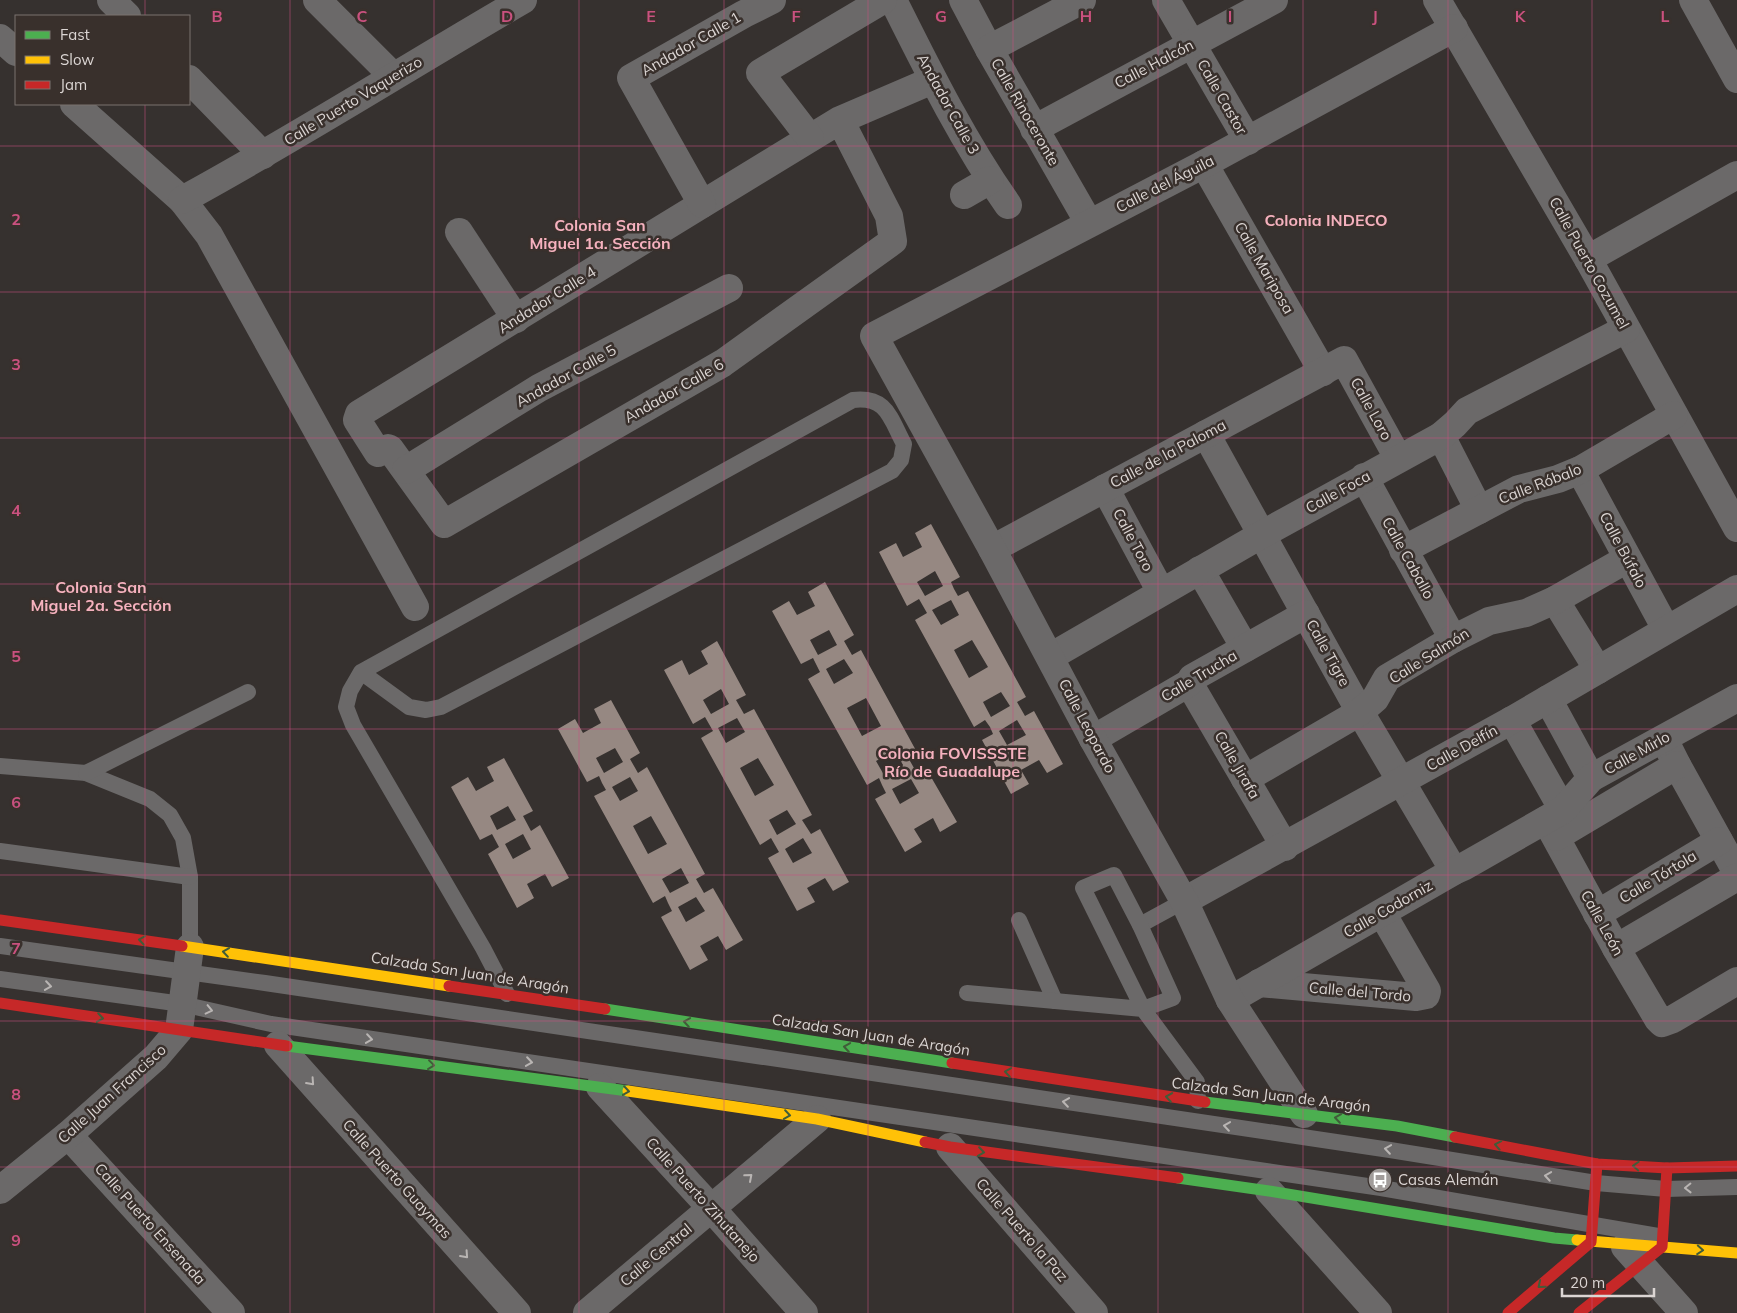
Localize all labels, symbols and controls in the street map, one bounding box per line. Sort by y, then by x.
text: B [211,6,223,26]
text: C [357,6,368,26]
text: D [501,6,513,26]
text: E [646,6,656,26]
text: F [791,6,801,26]
text: G [935,6,947,26]
text: H [1080,6,1092,26]
text: I [1228,6,1232,26]
text: J [1372,6,1378,26]
text: K [1515,6,1527,26]
text: L [1661,6,1670,26]
street label: Andador Calle 1 [638,7,744,80]
legend [15,15,190,105]
text: Fast [60,25,90,44]
street label: Calle Halcón [1111,35,1197,92]
text: Slow [60,50,94,69]
street label: Andador Calle 3 [913,50,984,157]
street label: Calle Puerto Vaquerizo [280,52,425,149]
street label: Calle Rinoceronte [987,55,1064,169]
street label: Calle Castor [1193,56,1252,138]
text: Jam [60,75,87,94]
street label: Calle del Águila [1112,151,1217,216]
street label: Calle Puerto Cozumel [1545,194,1634,332]
text: 2 [11,209,21,229]
district label: Colonia INDECO [1264,210,1388,230]
district label: Colonia San Miguel 1a. Sección [529,215,671,253]
street label: Calle Mariposa [1230,218,1298,317]
street label: Andador Calle 4 [494,262,599,337]
street label: Andador Calle 5 [512,340,619,411]
text: 3 [11,354,21,374]
street label: Andador Calle 6 [621,354,727,427]
street label: Calle Loro [1346,374,1396,443]
street label: Calle de la Paloma [1107,415,1229,492]
street label: Calle Róbalo [1496,459,1584,508]
street label: Calle Foca [1302,466,1374,517]
text: 4 [11,500,21,520]
street label: Calle Toro [1109,505,1158,575]
street label: Calle Búfalo [1596,509,1651,591]
street label: Calle Caballo [1378,513,1439,602]
district label: Colonia San Miguel 2a. Sección [30,577,172,615]
street label: Calle Tigre [1302,616,1355,689]
street label: Calle Salmón [1385,623,1472,688]
street label: Calle Trucha [1157,645,1240,706]
text: 5 [11,646,21,666]
street label: Calle Leopardo [1055,675,1120,776]
street label: Calle Delfín [1423,720,1501,775]
street label: Calle Jirafa [1210,727,1264,802]
street label: Calle Mirlo [1601,727,1673,778]
district label: Colonia FOVISSSTE Río de Guadalupe [877,743,1027,781]
text: 6 [11,792,21,812]
street label: Calle Tórtola [1616,846,1700,907]
street label: Calle Codorniz [1340,875,1436,942]
street label: Calle León [1577,887,1628,959]
one-way arrow [138,935,146,946]
text: 7 [11,938,21,958]
one-way arrow [221,947,229,958]
street label: Calzada San Juan de Aragón [370,947,571,998]
street label: Calle del Tordo [1308,978,1412,1005]
one-way arrow [44,980,53,990]
one-way arrow [204,1004,213,1015]
street label: Calzada San Juan de Aragón [771,1009,972,1060]
one-way arrow [96,1013,104,1023]
one-way arrow [683,1017,691,1028]
one-way arrow [364,1033,373,1043]
street label: Calle Juan Francisco [54,1040,170,1147]
one-way arrow [843,1042,852,1052]
one-way arrow [525,1057,534,1067]
one-way arrow [427,1059,435,1070]
one-way arrow [1004,1067,1012,1077]
street label: Calzada San Juan de Aragón [1170,1073,1372,1116]
one-way arrow [305,1076,314,1085]
text: 8 [11,1084,21,1104]
one-way arrow [623,1085,631,1096]
one-way arrow [1164,1092,1173,1102]
one-way arrow [1062,1098,1070,1108]
one-way arrow [783,1109,791,1120]
one-way arrow [1333,1113,1341,1124]
street label: Calle Puerto Guaymas [339,1115,456,1242]
one-way arrow [1222,1122,1231,1132]
street label: Calle Puerto Zihutanejo [642,1133,764,1266]
one-way arrow [1493,1140,1502,1151]
one-way arrow [1383,1145,1392,1155]
one-way arrow [977,1146,985,1156]
street label: Calle Puerto Ensenada [91,1159,210,1288]
one-way arrow [1632,1160,1640,1171]
bus stop icon: Casas Alemán [1367,1167,1393,1193]
place label: Casas Alemán [1398,1170,1499,1189]
one-way arrow [1544,1171,1552,1181]
one-way arrow [744,1174,753,1183]
street label: Calle Puerto la Paz [972,1174,1073,1285]
one-way arrow [1684,1183,1692,1194]
street label: Calle Central [616,1219,696,1290]
text: 9 [11,1230,21,1250]
one-way arrow [1696,1245,1704,1256]
one-way arrow [459,1250,468,1259]
scale bar [1562,1266,1654,1298]
text: 20 m [1570,1273,1605,1292]
one-way arrow [1538,1280,1547,1288]

